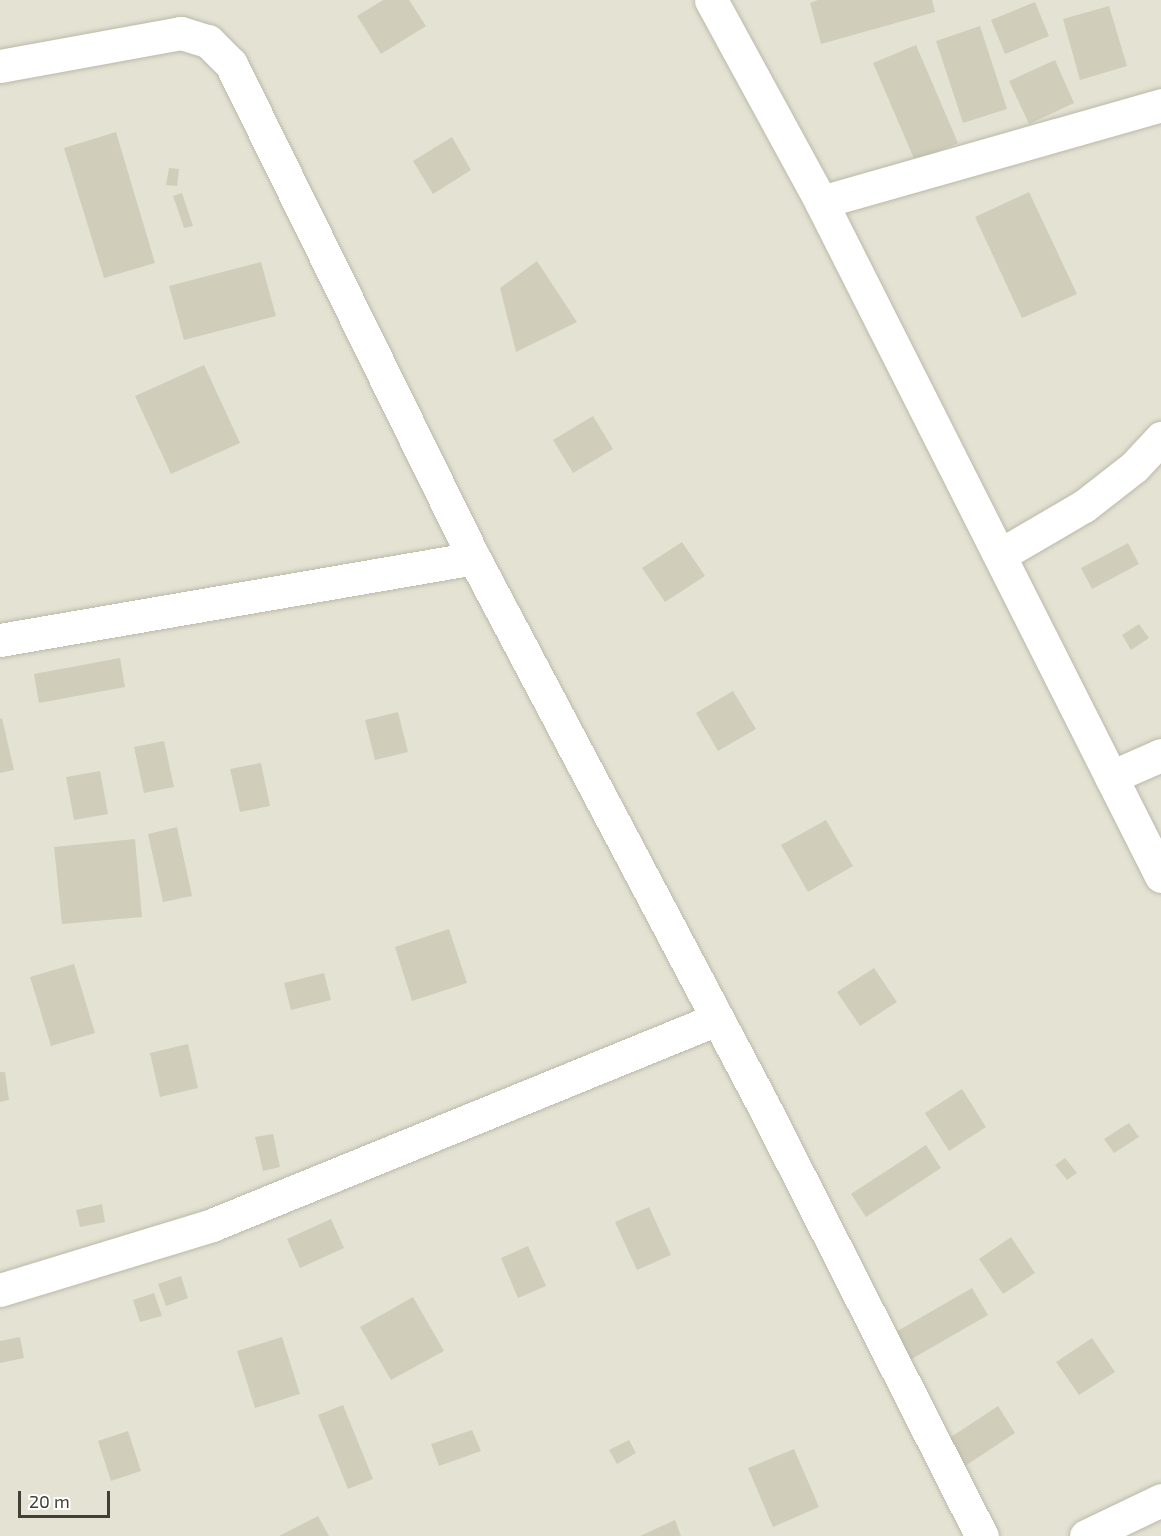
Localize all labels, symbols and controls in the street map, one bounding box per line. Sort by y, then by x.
scale bar [21,1479,112,1517]
text: 20 m [29,1490,70,1512]

